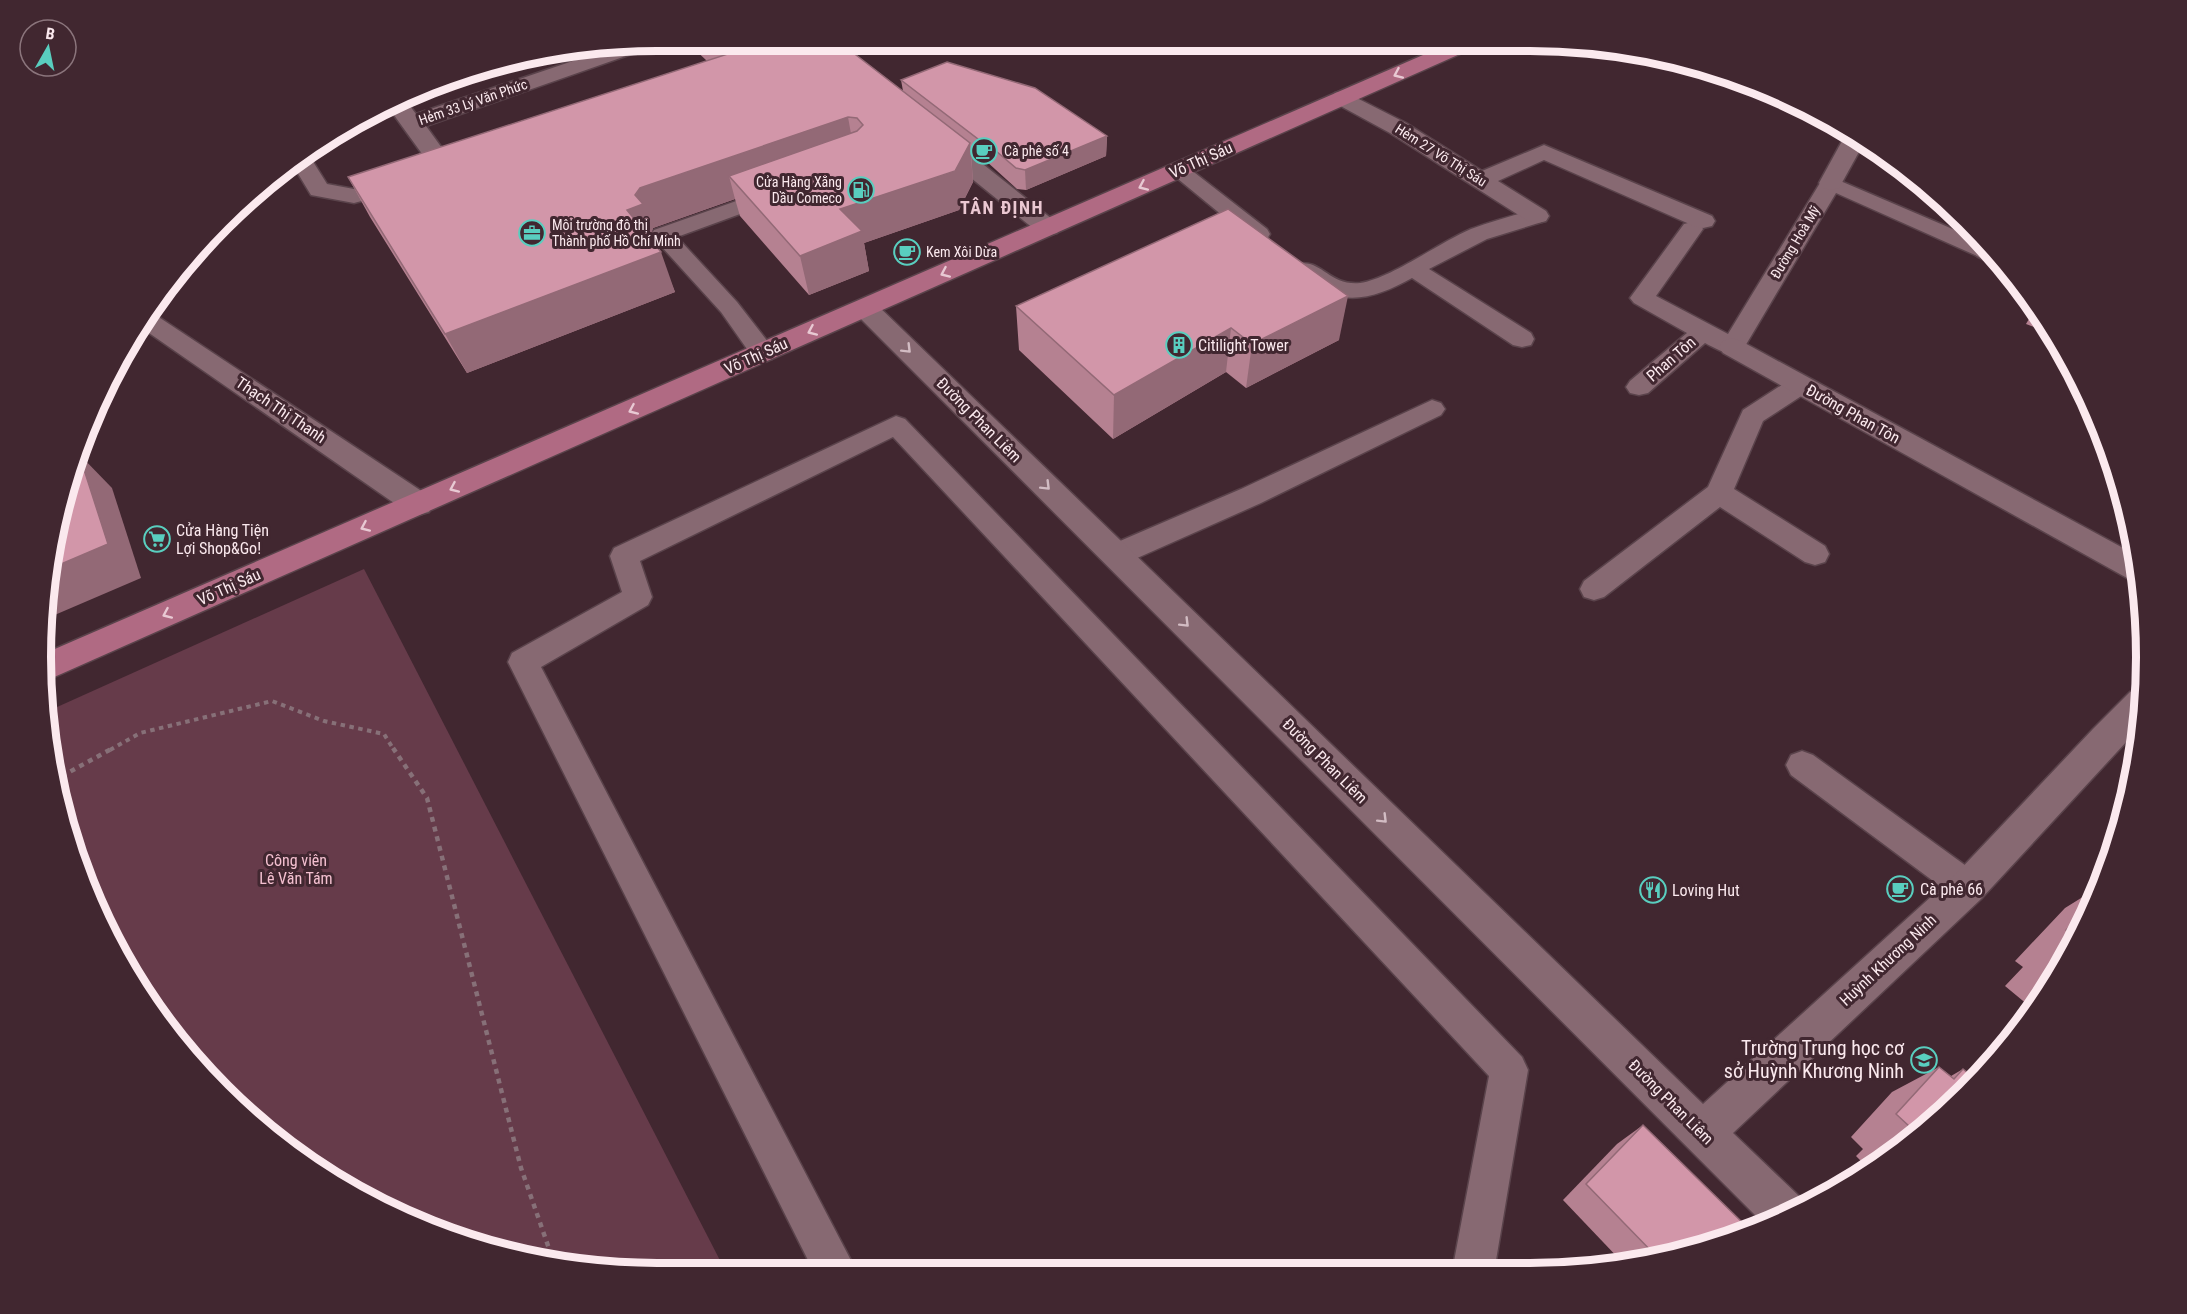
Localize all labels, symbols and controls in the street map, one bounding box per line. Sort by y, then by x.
north arrow [18,18,78,78]
text: B [44,24,56,44]
one-way arrow [1393,67,1404,79]
street label: Hẻm 33 Lý Văn Phức [417,76,529,128]
street label: Hẻm 27 Võ Thị Sáu [1392,120,1490,190]
cafe icon: Cà phê số 4 [969,136,999,166]
street label: Võ Thị Sáu [1166,138,1236,182]
place label: Cà phê số 4 [1004,143,1069,159]
place label: Cửa Hàng Xăng Dầu Comeco [756,174,842,206]
fuel station icon: Cửa Hàng Xăng Dầu Comeco [846,175,876,205]
one-way arrow [1138,179,1149,191]
district label: TÂN ĐỊNH [960,197,1044,218]
street label: Đường Hoà Mỹ [1767,203,1823,281]
place label: Môi trường đô thị Thành phố Hồ Chí Minh [552,217,681,249]
office icon: Môi trường đô thị Thành phố Hồ Chí Minh [517,218,547,248]
cafe icon: Kem Xôi Dừa [892,237,922,267]
place label: Kem Xôi Dừa [926,244,997,260]
one-way arrow [940,266,951,278]
one-way arrow [807,324,818,336]
building icon: Citilight Tower [1164,330,1194,360]
street label: Phan Tôn [1643,333,1699,385]
street label: Võ Thị Sáu [721,334,791,378]
place label: Citilight Tower [1198,336,1289,355]
one-way arrow [900,342,910,353]
street label: Thạch Thị Thanh [232,373,330,447]
street label: Đường Phan Liêm [933,374,1025,466]
street label: Đường Phan Tôn [1803,380,1903,448]
one-way arrow [628,402,639,414]
one-way arrow [1038,478,1049,489]
one-way arrow [450,481,461,493]
one-way arrow [360,520,371,532]
place label: Cửa Hàng Tiện Lợi Shop&Go! [176,521,269,558]
supermarket icon: Cửa Hàng Tiện Lợi Shop&Go! [142,524,172,554]
street label: Võ Thị Sáu [194,565,264,609]
one-way arrow [162,607,173,619]
one-way arrow [1177,615,1188,626]
street label: Đường Phan Liêm [1279,715,1371,807]
one-way arrow [1376,811,1387,822]
park label: Công viên Lê Văn Tám [259,851,333,888]
cafe icon: Cà phê 66 [1885,874,1915,904]
restaurant icon: Loving Hut [1638,875,1668,905]
place label: Cà phê 66 [1920,880,1983,899]
place label: Loving Hut [1672,881,1740,900]
street label: Huỳnh Khương Ninh [1836,910,1940,1010]
place label: Trường Trung học cơ sở Huỳnh Khương Ninh [1724,1036,1905,1083]
school or university icon: Trường Trung học cơ sở Huỳnh Khương Ninh [1909,1045,1939,1075]
street label: Đường Phan Liêm [1625,1056,1717,1148]

